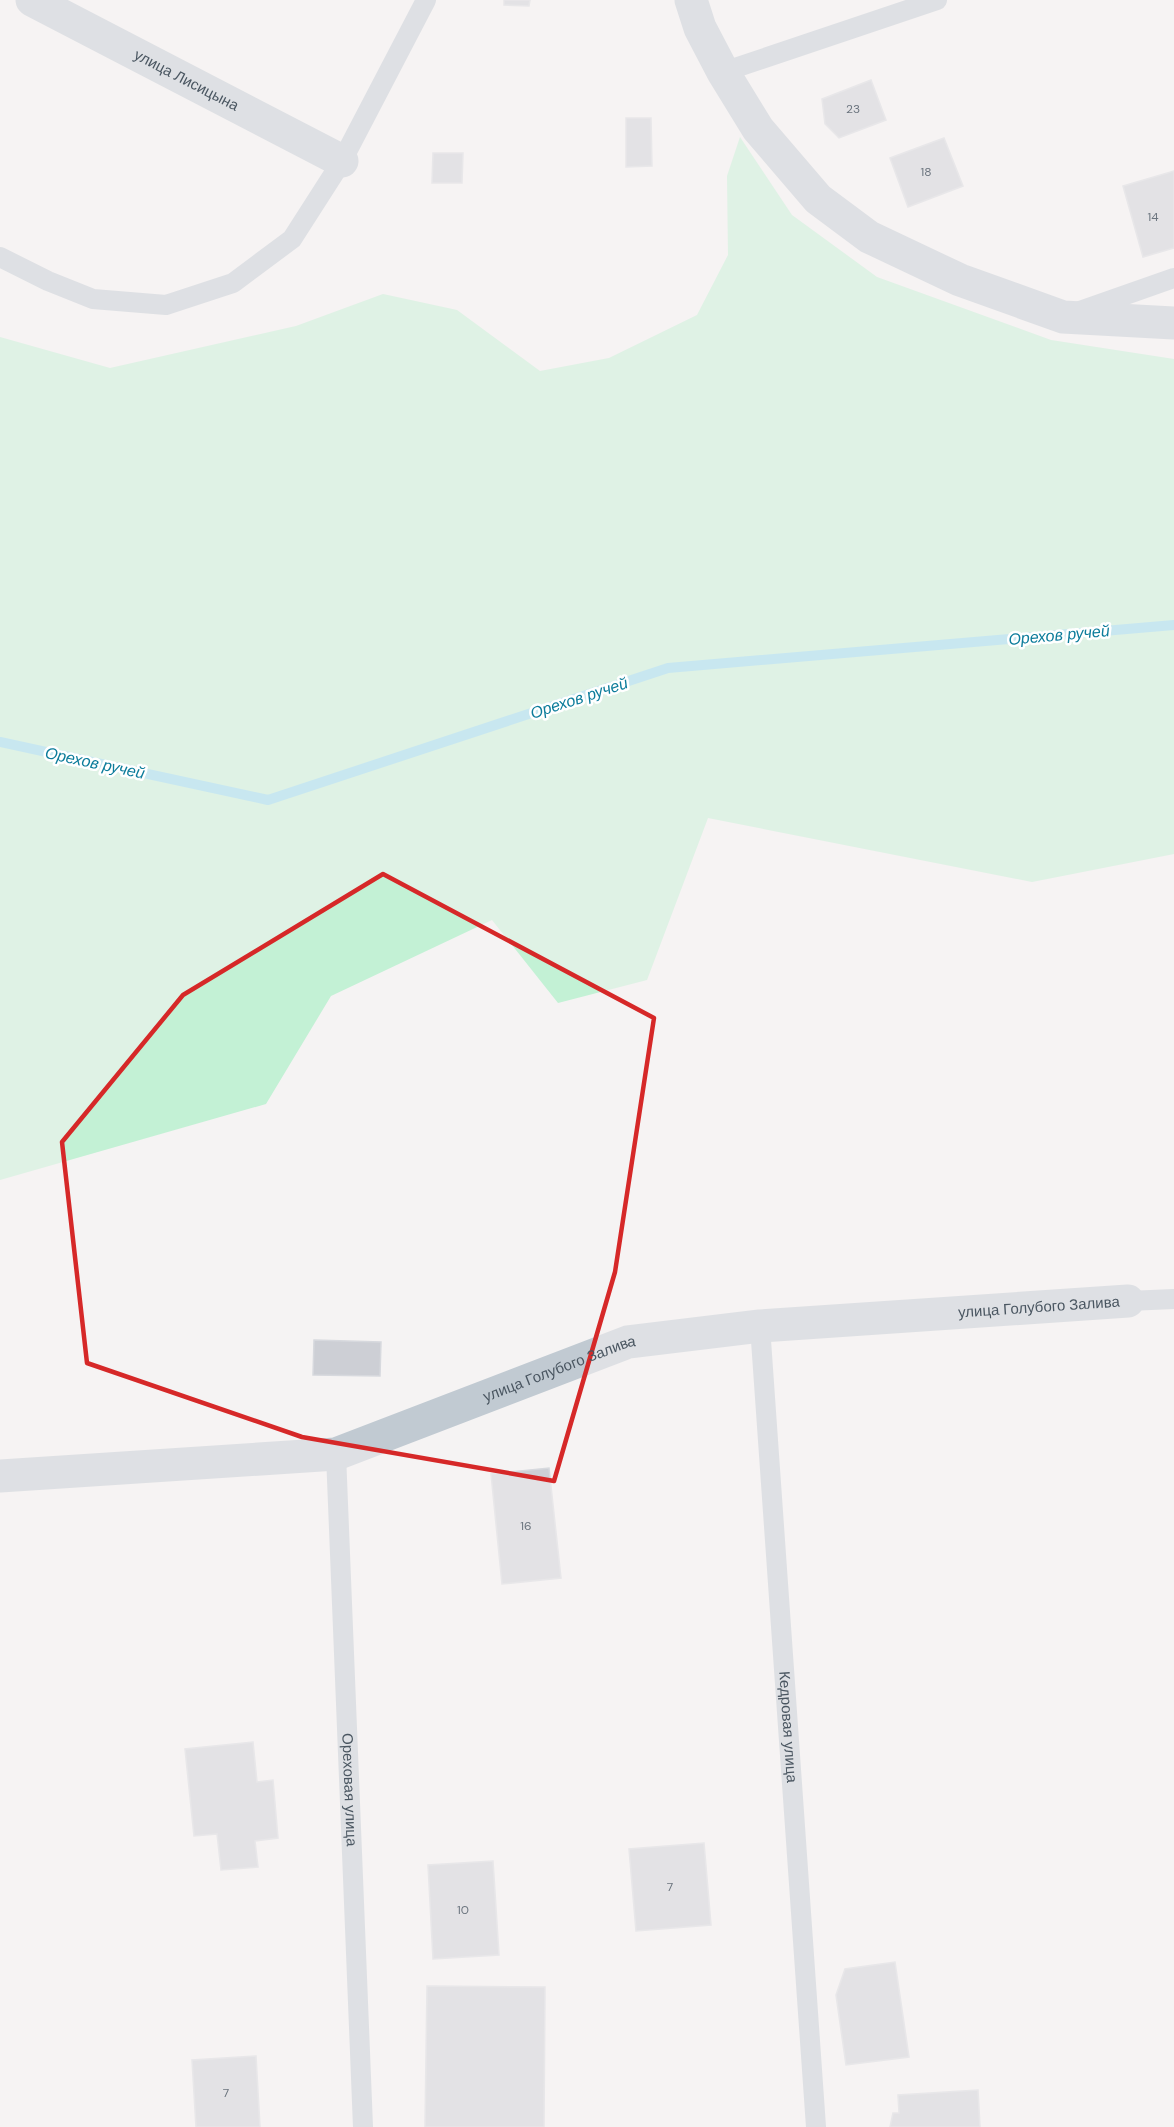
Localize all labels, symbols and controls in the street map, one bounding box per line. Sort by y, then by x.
street label: улица Лисицына [131,45,243,116]
house number: 23 [846,101,860,117]
house number: 18 [920,164,932,180]
house number: 14 [1147,209,1159,225]
water label: Орехов ручей [1007,620,1111,650]
water label: Орехов ручей [527,672,631,724]
water label: Орехов ручей [43,742,147,784]
street label: улица Голубого Залива [957,1292,1121,1323]
street label: улица Голубого Залива [480,1331,637,1407]
house number: 16 [520,1518,532,1534]
street label: Кедровая улица [774,1671,802,1784]
street label: Ореховая улица [337,1733,362,1847]
house number: 7 [667,1879,673,1895]
house number: 10 [457,1902,469,1918]
house number: 7 [223,2085,229,2101]

